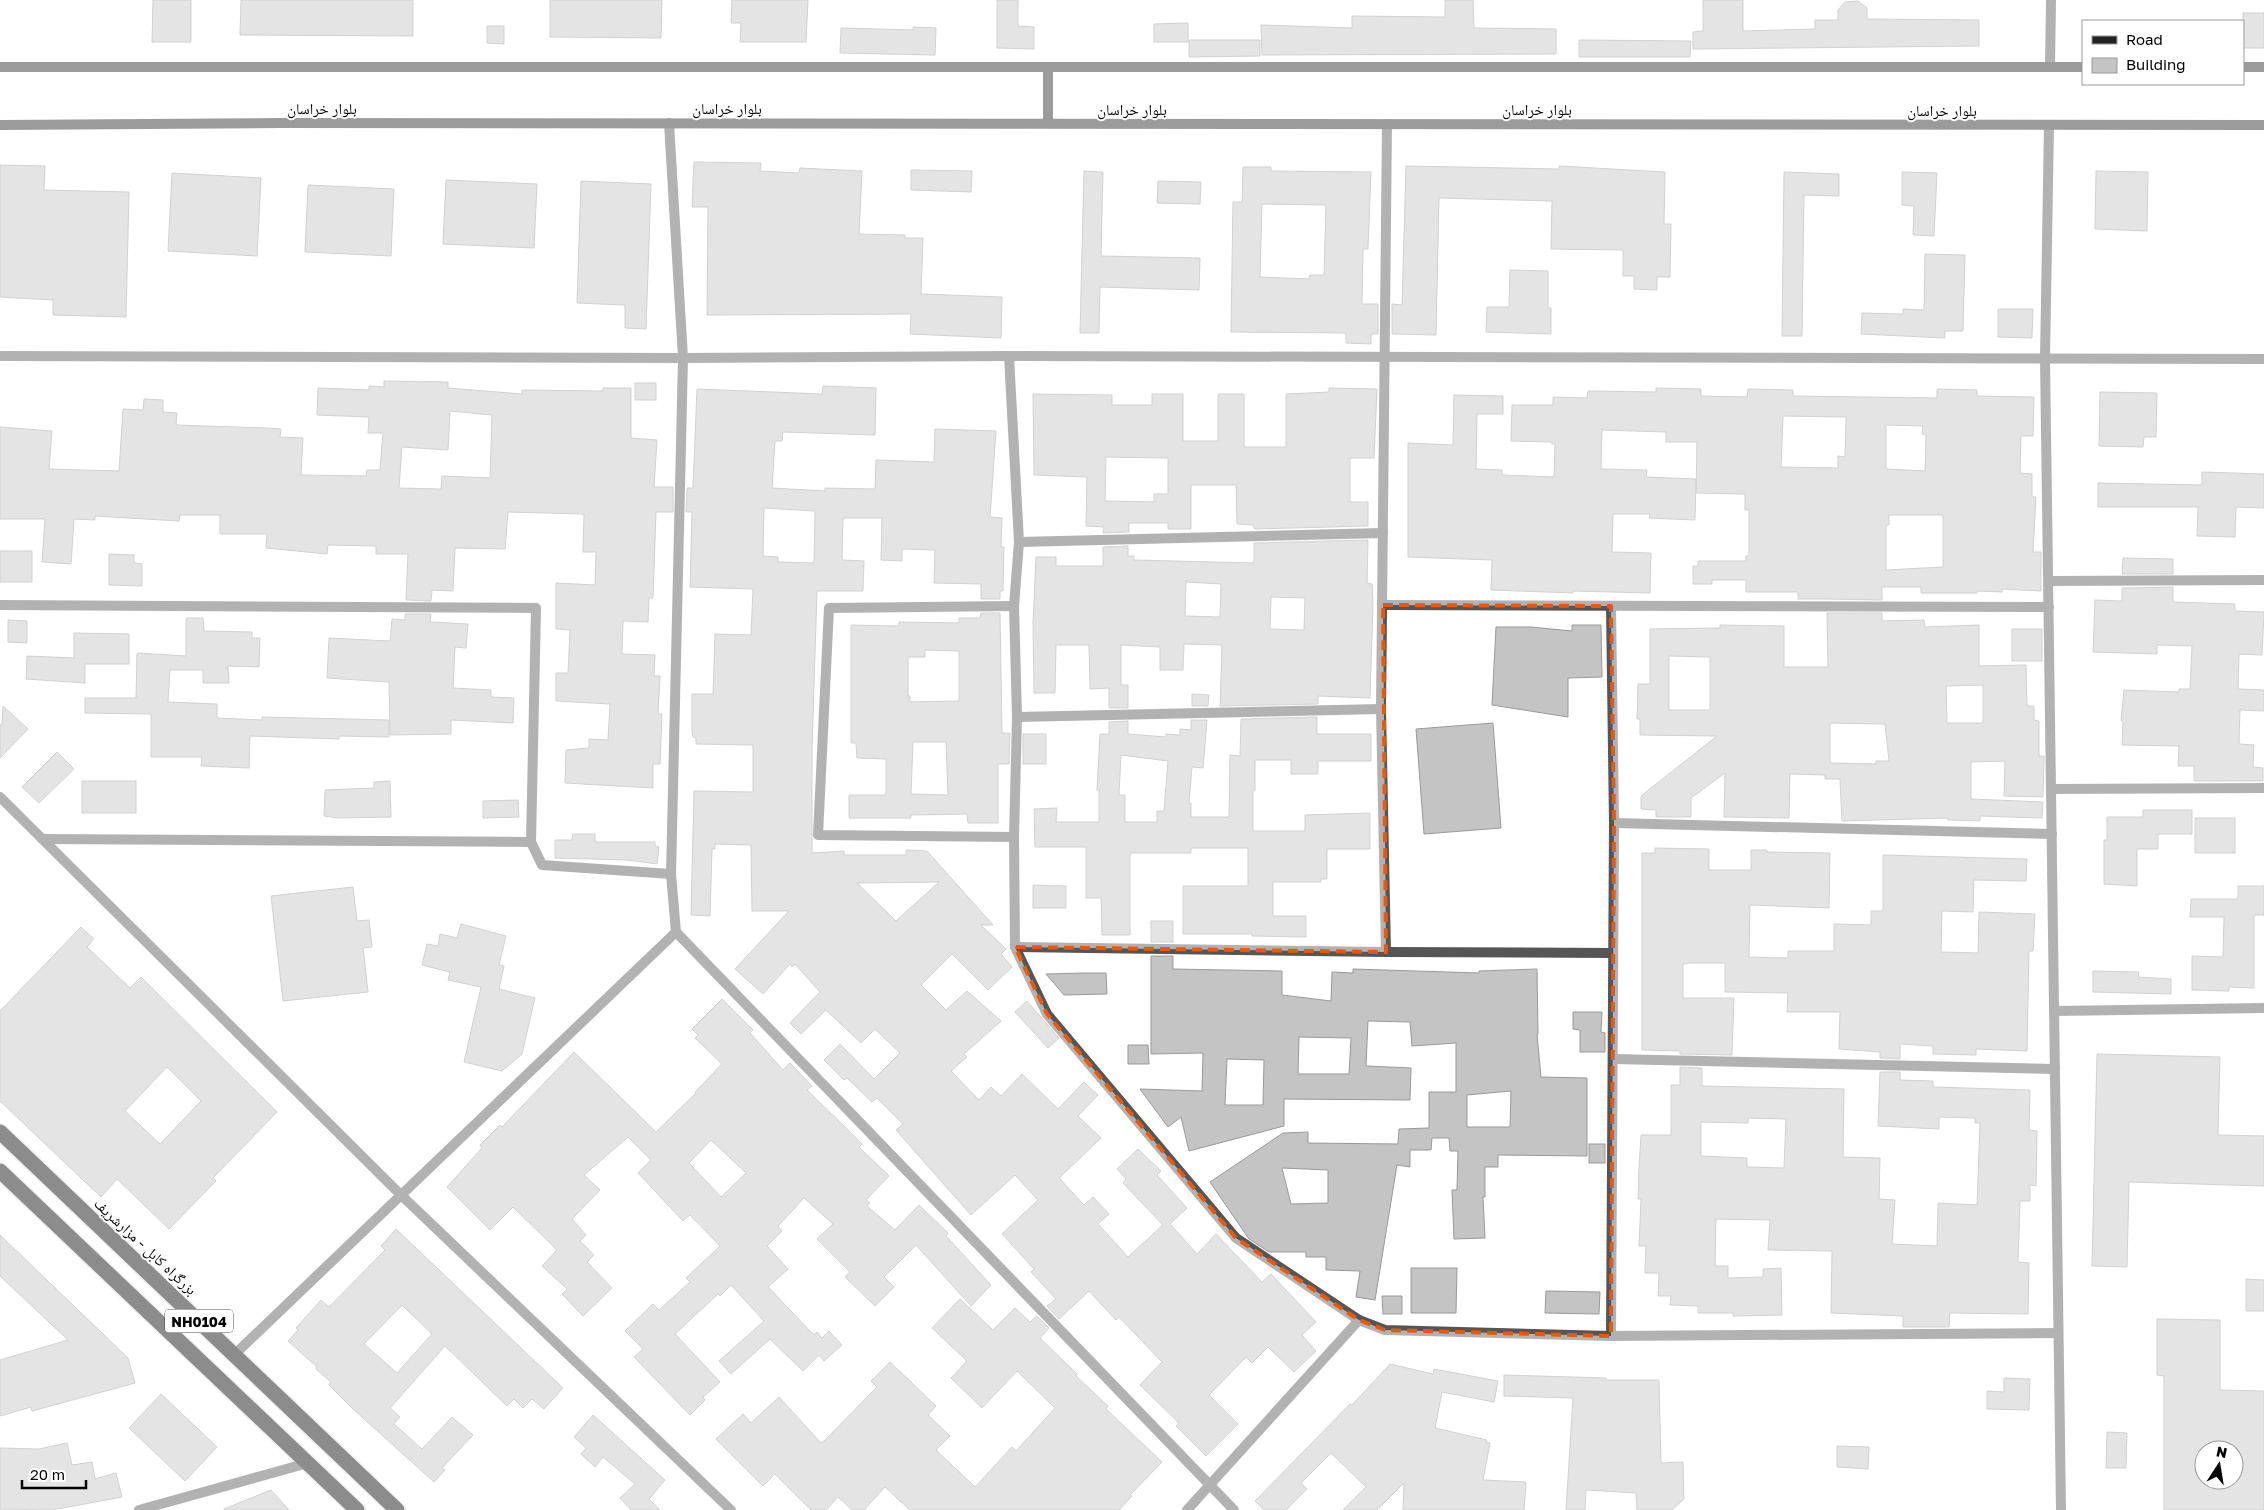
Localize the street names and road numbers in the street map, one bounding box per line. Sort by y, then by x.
street label: بلوار خراسان [287,99,357,119]
street label: بلوار خراسان [692,99,762,119]
street label: بلوار خراسان [1097,100,1167,120]
street label: بلوار خراسان [1502,100,1572,120]
street label: بلوار خراسان [1907,101,1977,121]
street label: بزرگراه کابل - مزارشریف [90,1194,201,1300]
road number: NH0104 [165,1310,233,1332]

